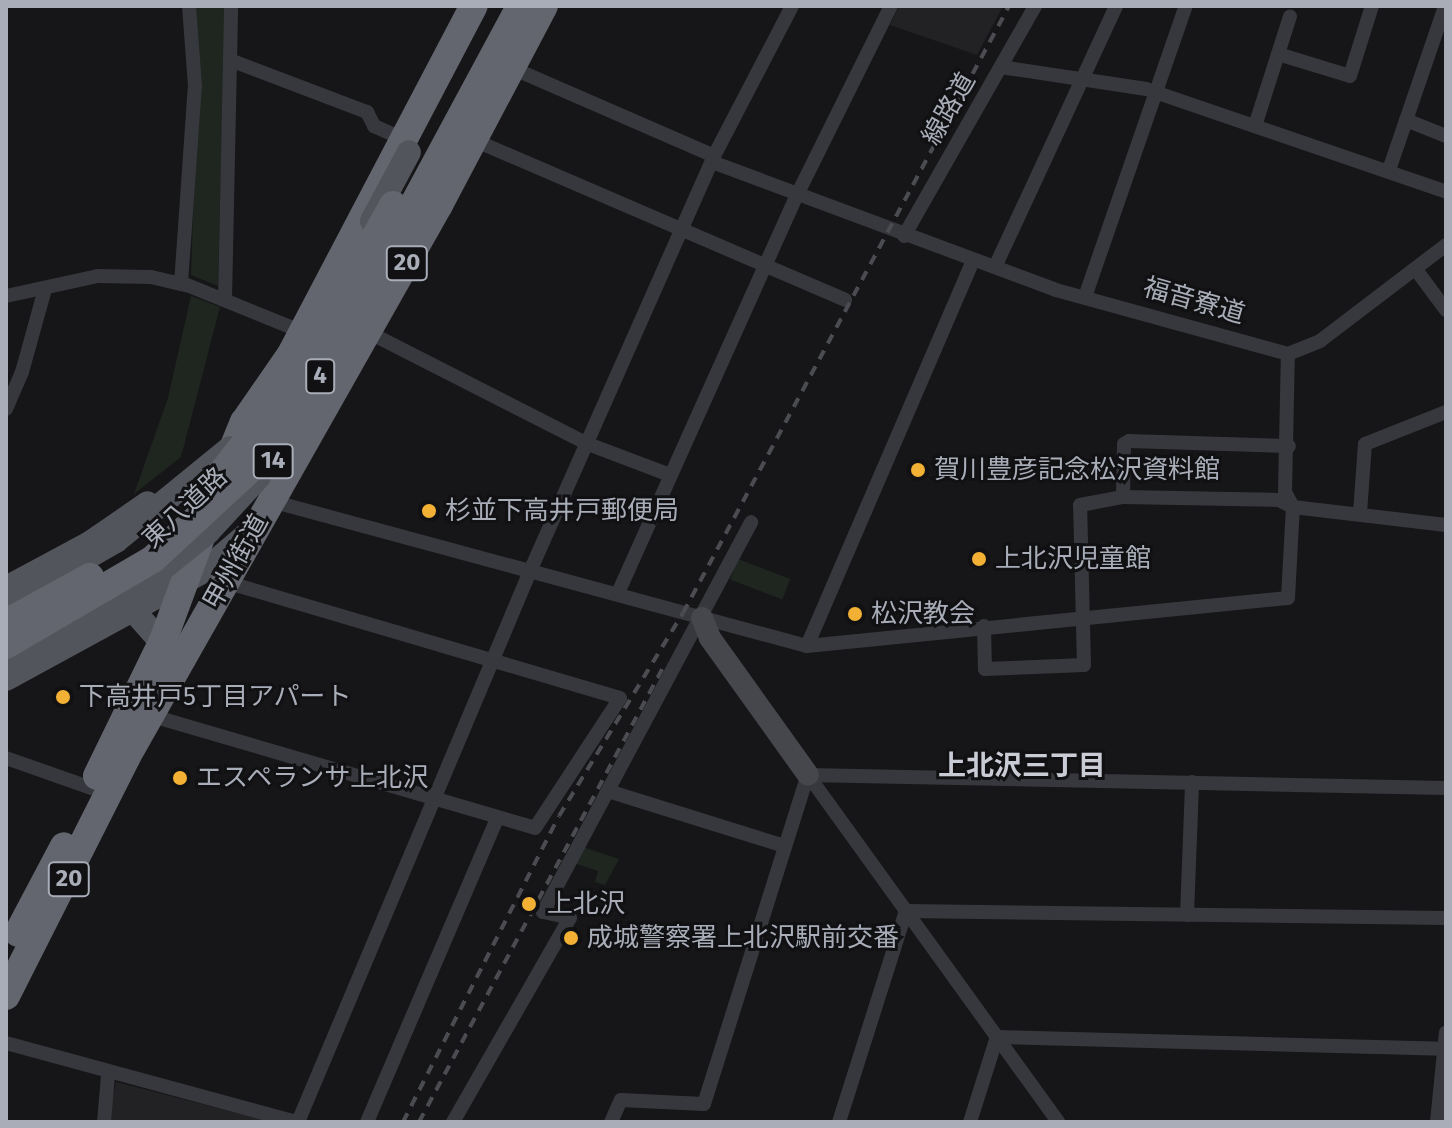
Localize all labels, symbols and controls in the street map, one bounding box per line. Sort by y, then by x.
street label: 線路道 [916,67,982,151]
road number: 20 [385,243,429,283]
street label: 福音寮道 [1140,272,1248,330]
road number: 4 [304,356,336,396]
road number: 14 [251,441,295,481]
place label: 賀川豊彦記念松沢資料館 [934,454,1220,486]
street label: 東八道路 [136,461,234,555]
marker: 賀川豊彦記念松沢資料館 [909,461,927,479]
place label: 杉並下高井戸郵便局 [445,495,679,527]
marker: 杉並下高井戸郵便局 [420,502,438,520]
street label: 甲州街道 [197,509,275,615]
place label: 上北沢児童館 [995,543,1151,575]
marker: 上北沢児童館 [970,550,988,568]
place label: 松沢教会 [871,598,975,630]
marker: 松沢教会 [846,605,864,623]
place label: 下高井戸5丁目アパート [79,681,352,713]
marker: 下高井戸5丁目アパート [54,688,72,706]
district label: 上北沢三丁目 [938,749,1106,783]
place label: エスペランサ上北沢 [196,762,430,794]
marker: エスペランサ上北沢 [171,769,189,787]
road number: 20 [47,859,91,899]
place label: 上北沢 [547,888,625,920]
marker: 上北沢 [518,893,540,915]
place label: 成城警察署上北沢駅前交番 [587,922,899,954]
marker: 成城警察署上北沢駅前交番 [562,929,580,947]

